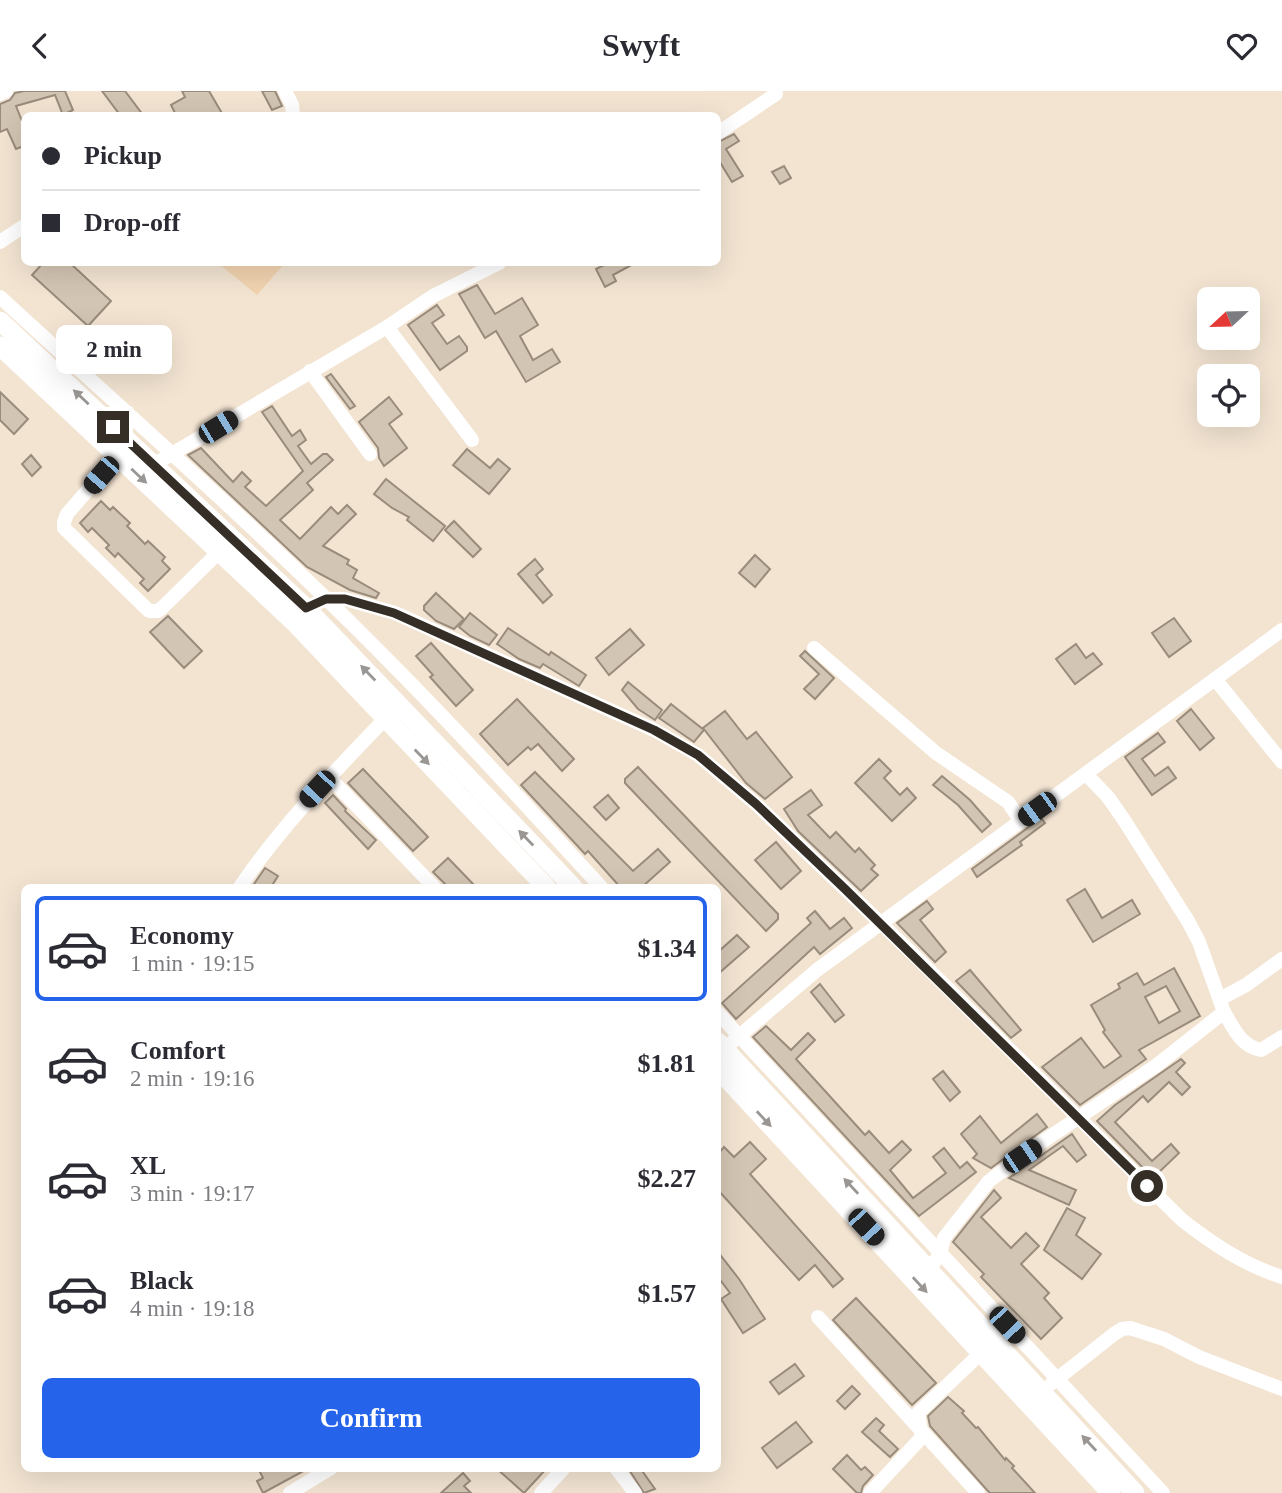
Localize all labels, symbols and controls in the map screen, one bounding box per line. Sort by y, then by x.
icon: back [21,27,59,65]
text: Swyft [602,27,680,63]
icon: heart [1223,27,1261,65]
text: Pickup [84,141,162,170]
text: Drop-off [84,208,180,237]
north arrow [1197,287,1260,350]
map controls [1197,287,1260,427]
callout: 2 min [55,325,171,375]
text: 2 min [86,337,142,362]
button: locate [1197,364,1260,427]
one-way arrow [72,389,90,405]
car [195,407,242,447]
route end [97,411,129,443]
car [80,452,123,498]
one-way arrow [130,467,147,483]
one-way arrow [360,665,377,682]
one-way arrow [414,748,430,765]
car [295,766,340,812]
car [1014,788,1061,830]
one-way arrow [518,830,534,847]
icon: car [46,917,109,980]
text: Economy [130,921,234,950]
text: $1.34 [638,934,696,963]
text: 1 min · 19:15 [130,951,255,976]
icon: car [46,1032,109,1095]
text: Comfort [130,1036,225,1065]
text: $1.81 [638,1049,696,1078]
text: 2 min · 19:16 [130,1066,255,1091]
one-way arrow [756,1110,772,1127]
car [999,1136,1046,1176]
icon: car [46,1147,109,1210]
text: XL [130,1151,166,1180]
text: $2.27 [638,1164,696,1193]
route start [1131,1170,1163,1202]
one-way arrow [843,1177,859,1195]
text: 3 min · 19:17 [130,1181,255,1206]
car [844,1204,889,1250]
icon: car [46,1262,109,1325]
text: Black [130,1266,194,1295]
one-way arrow [911,1276,927,1293]
text: $1.57 [638,1279,696,1308]
text: 4 min · 19:18 [130,1296,255,1321]
car [985,1302,1030,1348]
button: Confirm [42,1378,700,1458]
one-way arrow [1081,1434,1097,1452]

